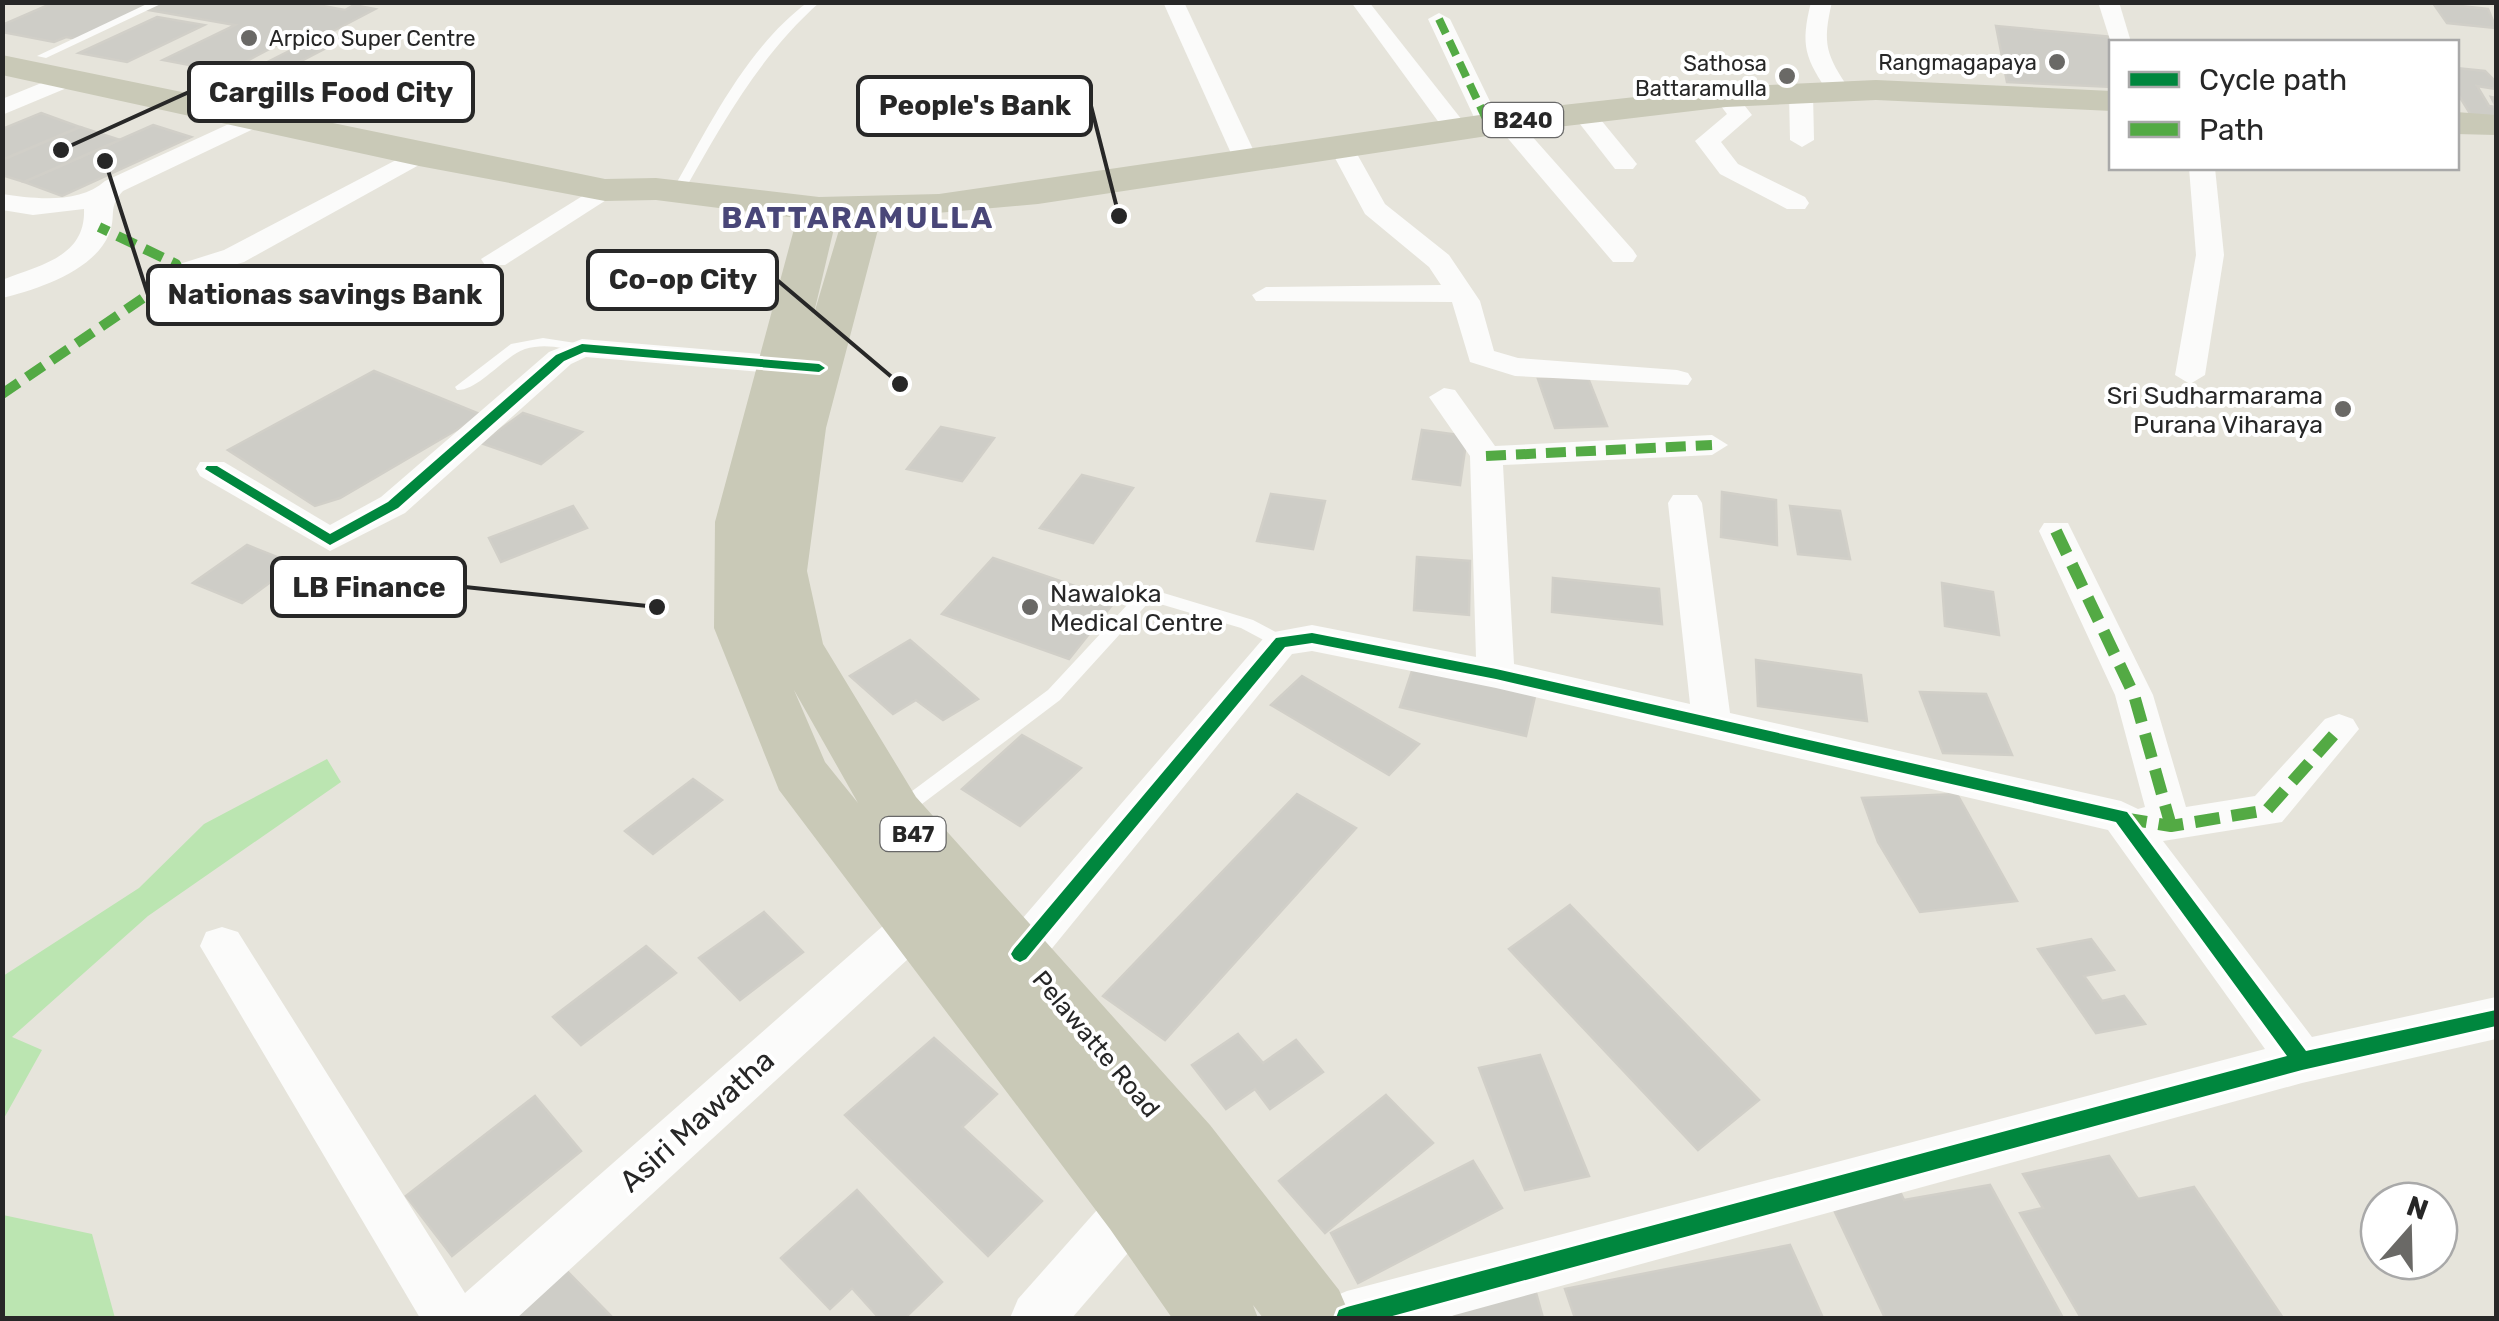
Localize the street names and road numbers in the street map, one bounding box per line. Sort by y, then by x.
road number: B240 [1483,103,1563,137]
road number: B47 [880,817,946,851]
street label: Pelawatte Road [1026,965,1166,1123]
street label: Asiri Mawatha [612,1042,782,1200]

